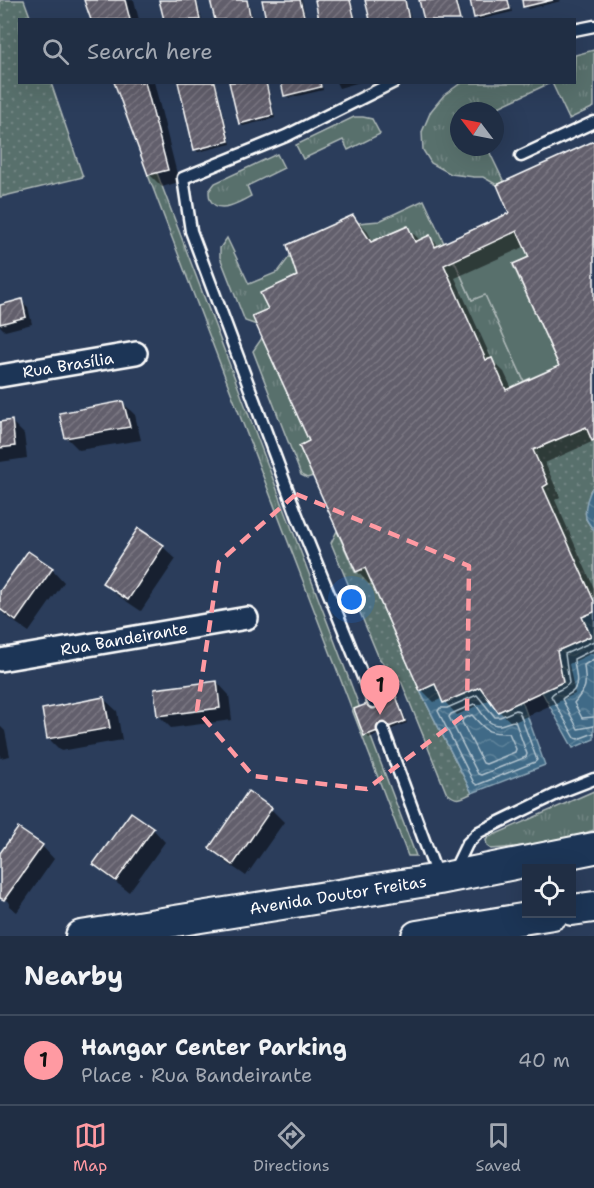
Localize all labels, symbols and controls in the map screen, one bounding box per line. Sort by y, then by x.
search box [18,18,576,84]
icon: search [39,35,72,68]
text: Search here [87,37,213,66]
north arrow [450,102,504,156]
street label: Rua Brasília [21,347,115,383]
your location [337,585,366,614]
street label: Rua Bandeirante [59,617,189,661]
pin: 1 [360,666,400,715]
map controls [522,864,576,918]
button: locate [522,864,576,918]
street label: Avenida Doutor Freitas [248,871,428,919]
text: Nearby [24,958,123,993]
text: Hangar Center Parking [81,1033,347,1062]
text: 1 [39,1047,48,1073]
text: 40 m [518,1047,570,1073]
text: Place · Rua Bandeirante [81,1062,312,1088]
tab: Map [73,1119,107,1176]
tab: Directions [253,1119,330,1176]
tab: Saved [476,1119,521,1176]

